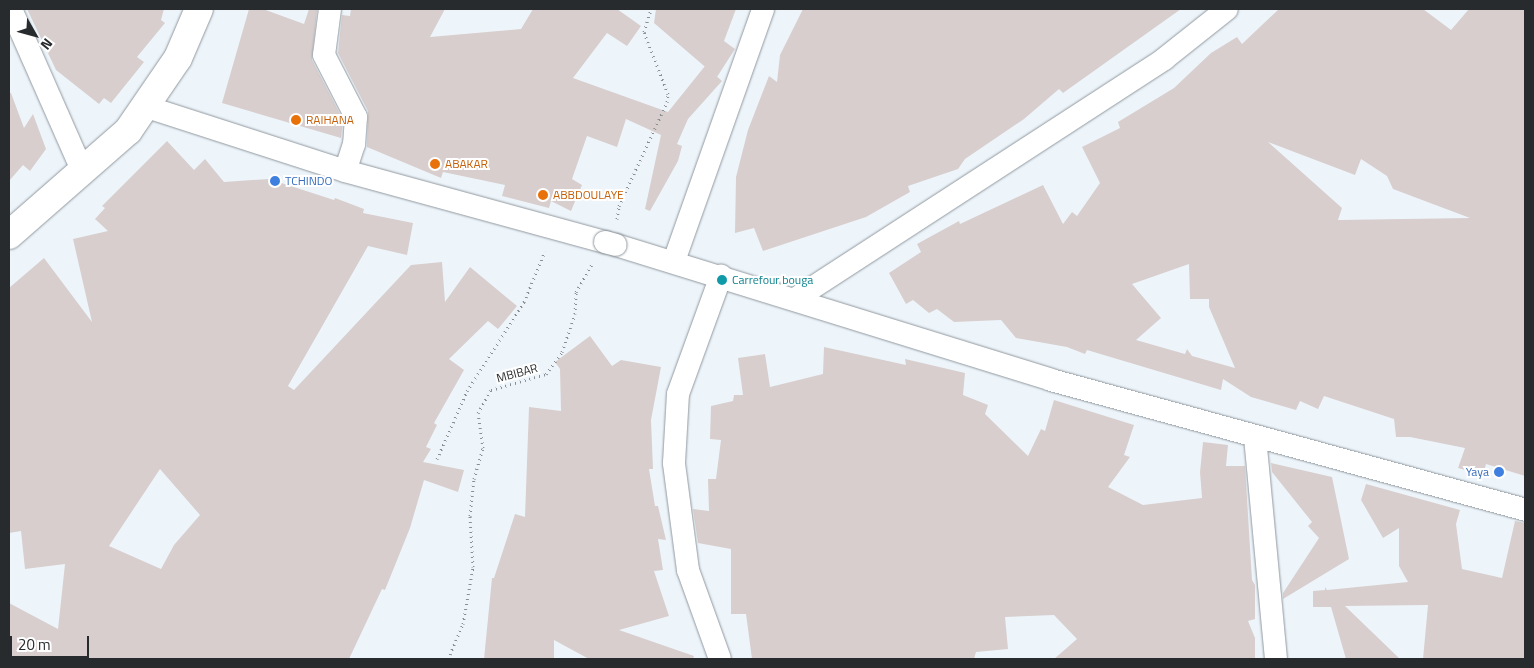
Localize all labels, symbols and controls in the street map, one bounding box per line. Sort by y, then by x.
north arrow [10,10,60,60]
text: N [36,34,58,55]
place label: RAIHANA [306,113,354,127]
marker: RAIHANA [290,114,302,126]
place label: ABAKAR [445,157,488,171]
marker: ABAKAR [429,158,441,170]
place label: TCHINDO [285,174,332,188]
marker: TCHINDO [269,175,281,187]
place label: ABBDOULAYE [553,188,624,202]
marker: ABBDOULAYE [537,189,549,201]
place label: Carrefour bouga [732,273,813,287]
marker: Carrefour bouga [716,274,728,286]
street label: MBIBAR [495,361,539,385]
place label: Yaya [1466,465,1489,479]
marker: Yaya [1493,466,1505,478]
scale bar [12,626,91,658]
text: 20 m [18,633,51,656]

